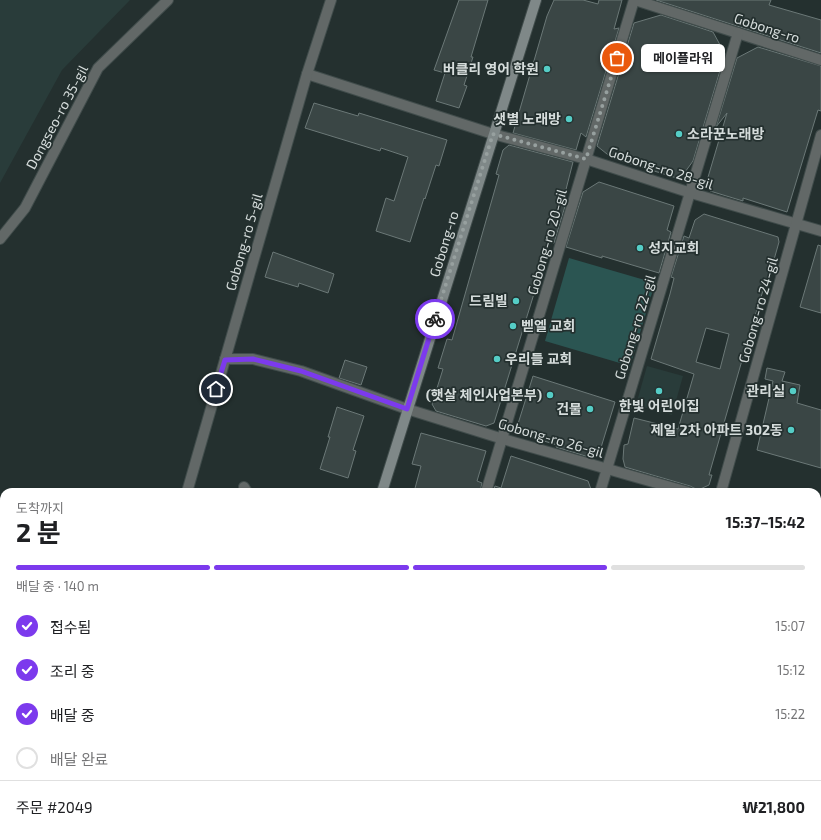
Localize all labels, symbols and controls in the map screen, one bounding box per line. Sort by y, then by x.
street label: Gobong-ro [732,9,802,46]
pin [600,41,634,75]
callout: 메이플라워 [641,44,725,72]
icon: bag [606,47,628,69]
text: 메이플라워 [653,50,713,66]
place label: 버클리 영어 학원 [443,60,539,77]
street label: Dongseo-ro 35-gil [22,61,92,172]
marker: 버클리 영어 학원 [542,64,552,74]
place label: 샛별 노래방 [494,110,561,127]
marker: 샛별 노래방 [564,114,574,124]
place label: 소라꾼노래방 [687,125,764,142]
marker: 소라꾼노래방 [674,129,684,139]
street label: Gobong-ro 28-gil [606,143,717,193]
street label: Gobong-ro 20-gil [523,186,570,297]
street label: Gobong-ro 5-gil [221,190,266,293]
street label: Gobong-ro [425,209,462,279]
place label: 성지교회 [648,239,700,256]
marker: 성지교회 [635,243,645,253]
street label: Gobong-ro 24-gil [734,254,781,365]
street label: Gobong-ro 22-gil [610,272,659,381]
place label: 드림빌 [469,292,508,309]
marker: 드림빌 [511,296,521,306]
courier [415,299,455,339]
icon: bike [424,308,446,330]
place label: 벧엘 교회 [521,317,576,334]
marker: 벧엘 교회 [508,321,518,331]
place label: 우리들 교회 [505,350,572,367]
marker: 우리들 교회 [492,354,502,364]
pin [199,372,233,406]
icon: home [205,378,227,400]
place label: 관리실 [746,382,785,399]
place label: (햇살 체인사업본부) [426,386,542,403]
marker: 한빛 어린이집 [654,386,664,396]
marker: 관리실 [788,386,798,396]
marker: (햇살 체인사업본부) [545,390,555,400]
place label: 한빛 어린이집 [619,397,699,414]
place label: 건물 [556,400,582,417]
marker: 건물 [585,404,595,414]
street label: Gobong-ro 26-gil [496,414,607,461]
place label: 제일 2차 아파트 302동 [651,421,783,438]
marker: 제일 2차 아파트 302동 [786,425,796,435]
text: 도착까지 [16,500,64,516]
text: 15:37–15:42 [725,513,805,531]
text: 2 분 [16,516,61,547]
text: 배달 중 · 140 m [16,578,99,594]
icon: check [16,615,38,637]
text: 접수됨 [50,618,91,636]
text: 15:07 [775,618,805,634]
icon: check [16,659,38,681]
text: 조리 중 [50,662,95,680]
text: 15:12 [777,662,805,678]
icon: check [16,703,38,725]
text: 배달 중 [50,706,95,724]
text: 15:22 [775,706,805,722]
text: 배달 완료 [50,750,109,768]
text: 주문 #2049 [16,798,93,816]
text: ₩21,800 [742,798,805,816]

